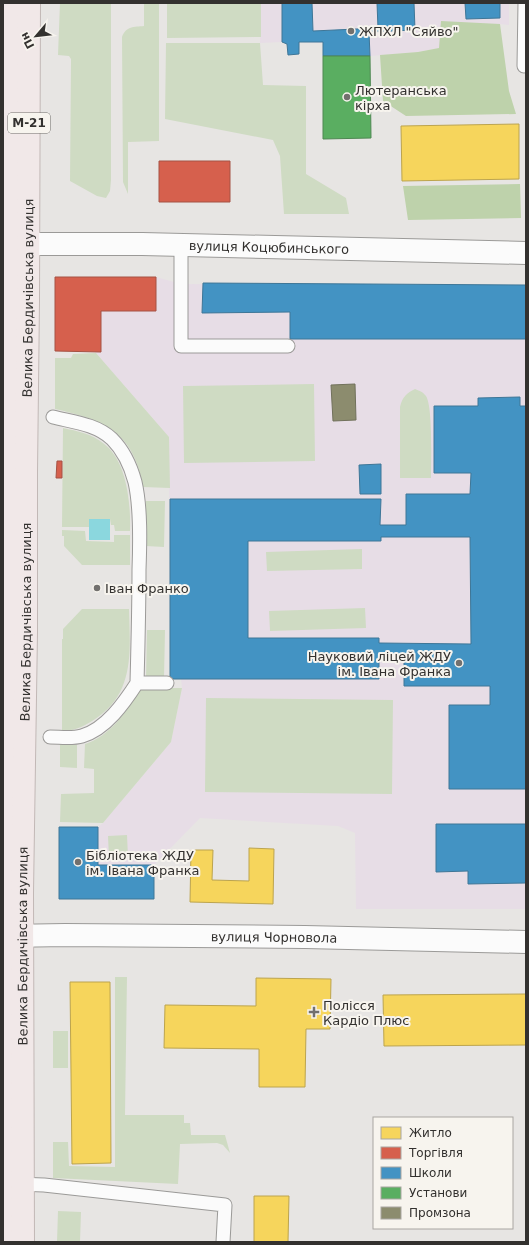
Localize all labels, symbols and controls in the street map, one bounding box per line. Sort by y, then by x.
north arrow [16,16,56,56]
place label: ЖПХЛ "Сяйво" [359,24,459,39]
marker: ЖПХЛ "Сяйво" [346,26,356,36]
text: Пн [18,30,37,51]
place label: Лютеранська кірха [355,83,447,113]
marker: Лютеранська кірха [342,92,352,102]
road number: М-21 [8,113,50,133]
street label: Велика Бердичівська вулиця [19,199,36,398]
street label: вулиця Коцюбинського [189,238,349,256]
street label: Велика Бердичівська вулиця [17,523,34,722]
place label: Іван Франко [105,581,189,596]
marker: Іван Франко [92,583,102,593]
place label: Науковий ліцей ЖДУ ім. Івана Франка [308,649,451,679]
marker: Науковий ліцей ЖДУ ім. Івана Франка [454,658,464,668]
street label: Велика Бердичівська вулиця [14,846,30,1045]
place label: Бібліотека ЖДУ ім. Івана Франка [86,848,199,878]
marker: Бібліотека ЖДУ ім. Івана Франка [73,857,83,867]
street label: вулиця Чорновола [211,929,337,945]
place label: Полісся Кардіо Плюс [323,998,409,1028]
marker: Полісся Кардіо Плюс [308,1006,320,1018]
legend [373,1117,513,1229]
text: Житло [409,1126,452,1140]
text: Торгівля [408,1146,463,1160]
text: Школи [409,1166,452,1180]
text: Установи [409,1186,467,1200]
text: Промзона [409,1206,471,1220]

